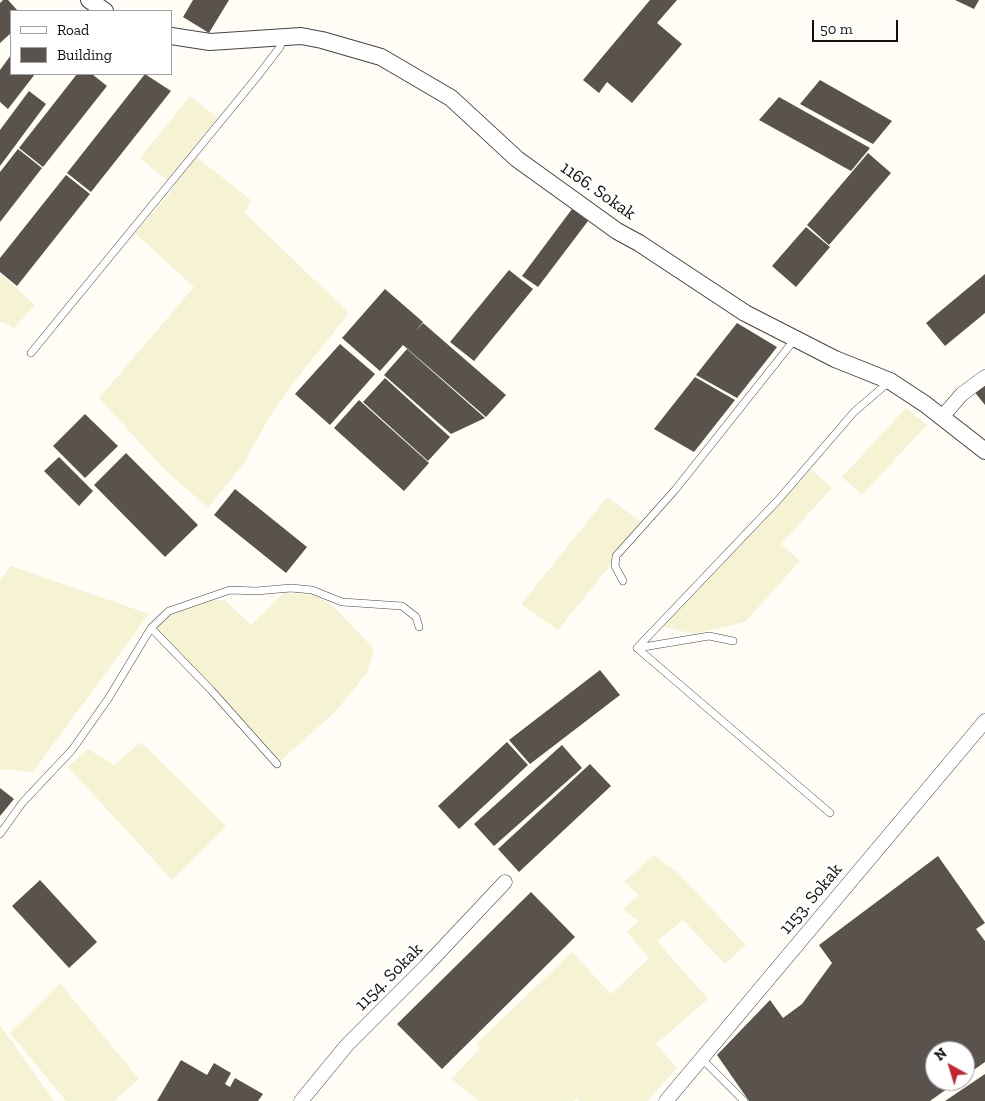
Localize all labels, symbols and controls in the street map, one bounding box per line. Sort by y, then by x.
legend [10,10,172,75]
scale bar [815,10,901,42]
text: 50 m [820,20,853,38]
text: Road [57,21,89,39]
text: Building [57,46,112,64]
street label: 1166. Sokak [556,157,640,225]
street label: 1153. Sokak [775,859,847,939]
street label: 1154. Sokak [351,939,427,1015]
north arrow [925,1041,975,1091]
text: N [931,1045,950,1065]

